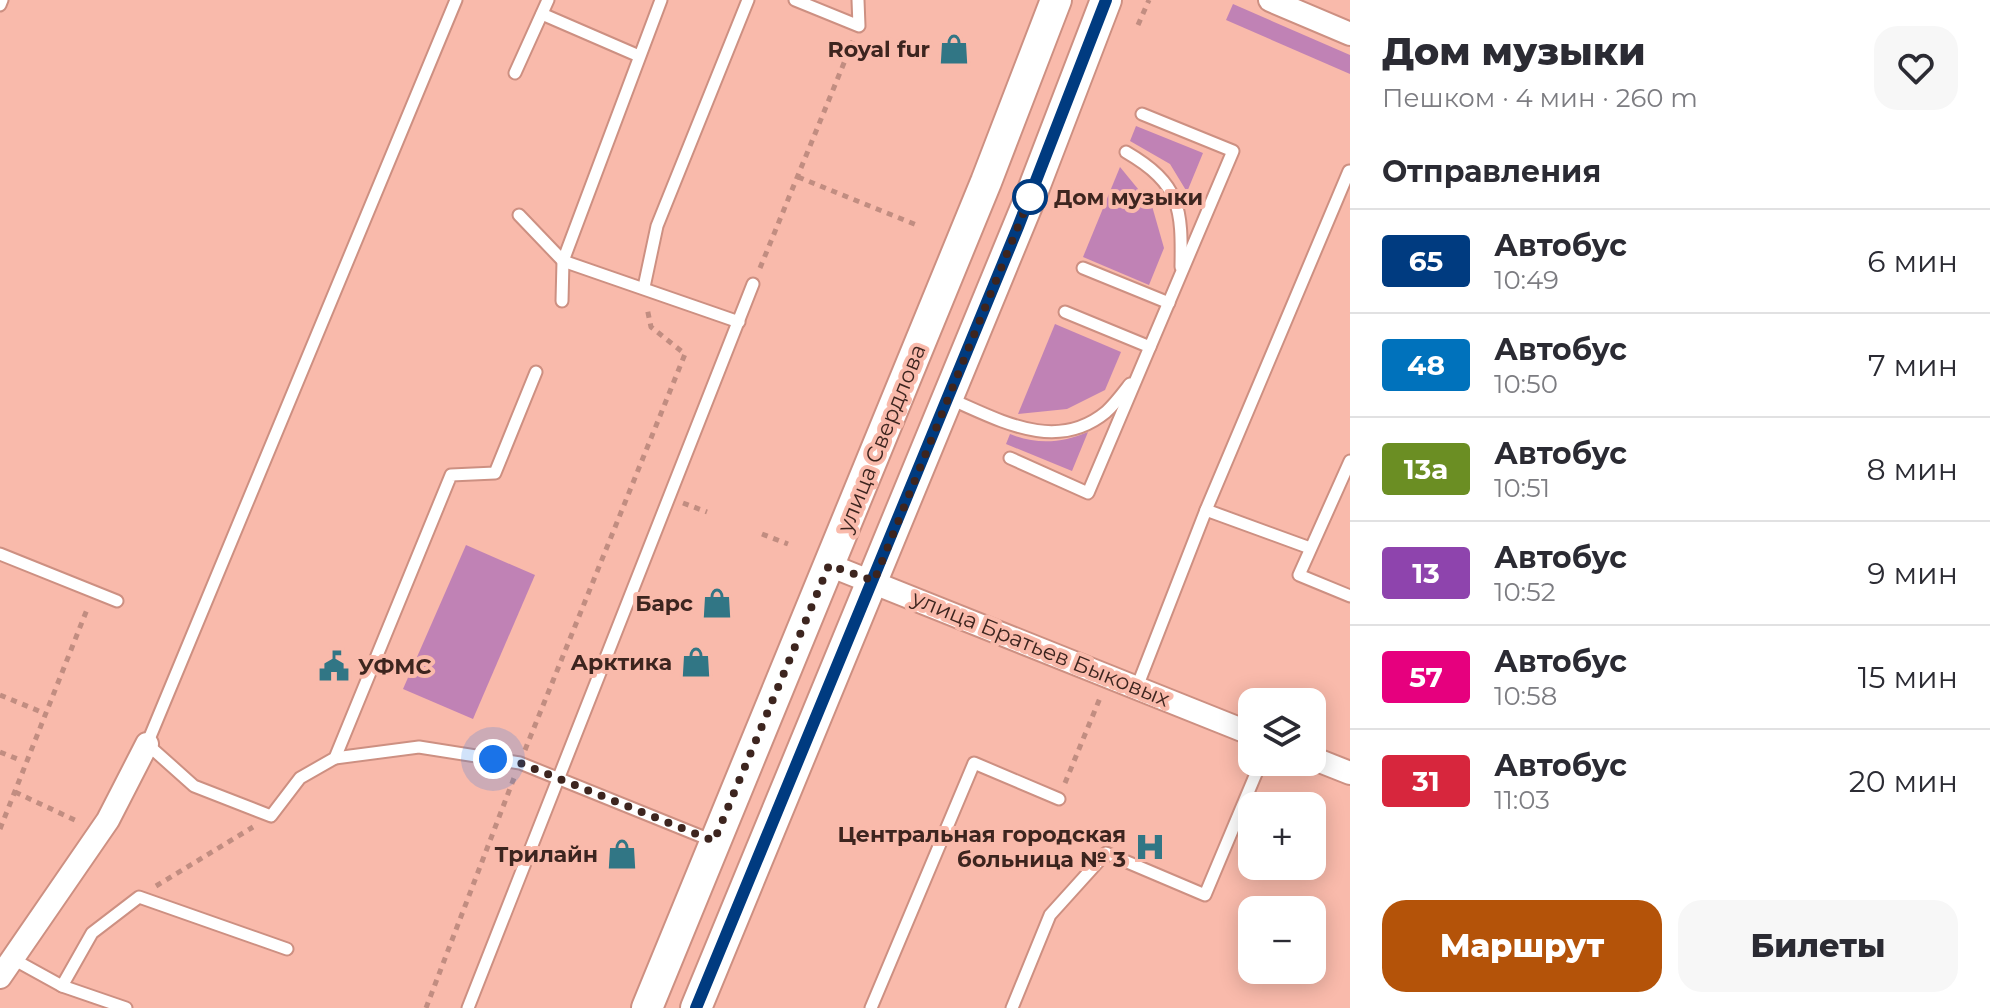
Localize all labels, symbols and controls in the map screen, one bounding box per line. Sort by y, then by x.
button: heart [1874,26,1958,110]
text: Дом музыки [1382,28,1645,75]
shop icon: Royal fur [937,32,971,66]
place label: Royal fur [828,36,930,63]
text: Пешком · 4 мин · 260 m [1382,82,1698,114]
text: Отправления [1382,153,1601,190]
marker: Дом музыки [1013,180,1047,214]
place label: Дом музыки [1054,184,1203,211]
text: Автобус [1494,227,1627,264]
text: 6 мин [1867,243,1958,280]
text: 65 [1409,244,1443,278]
text: 10:49 [1494,264,1559,296]
text: Автобус [1494,331,1627,368]
street label: улица Свердлова [831,340,932,537]
text: 7 мин [1868,347,1958,384]
text: 48 [1407,348,1445,382]
text: 10:50 [1494,368,1558,400]
text: Автобус [1494,435,1627,472]
text: 8 мин [1866,451,1958,488]
text: 13а [1404,452,1448,486]
text: 10:51 [1494,472,1550,504]
text: Автобус [1494,539,1627,576]
text: 9 мин [1867,555,1958,592]
text: 13 [1412,556,1440,590]
text: 10:52 [1494,576,1555,608]
street label: улица Братьев Быковых [907,584,1174,713]
shop icon: Барс [700,586,734,620]
place label: Барс [635,590,693,617]
text: Автобус [1494,643,1627,680]
shop icon: Арктика [679,645,713,679]
public building icon: УФМС [317,649,351,683]
place label: Арктика [571,649,672,676]
place label: УФМС [358,653,432,680]
text: 15 мин [1858,659,1958,696]
text: 57 [1409,660,1443,694]
text: 10:58 [1494,680,1557,712]
map controls [1238,688,1326,984]
button: layers [1238,688,1326,776]
your location [473,739,513,779]
text: Автобус [1494,747,1627,784]
text: 20 мин [1849,763,1958,800]
text: 31 [1412,764,1440,798]
text: 11:03 [1494,784,1550,816]
button: + [1238,792,1326,880]
place label: Центральная городская больница № 3 [837,821,1126,873]
hospital icon: Центральная городская больница № 3 [1133,830,1167,864]
shop icon: Трилайн [605,837,639,871]
place label: Трилайн [495,841,598,868]
button: − [1238,896,1326,984]
button: Маршрут [1382,900,1662,992]
button: Билеты [1678,900,1958,992]

